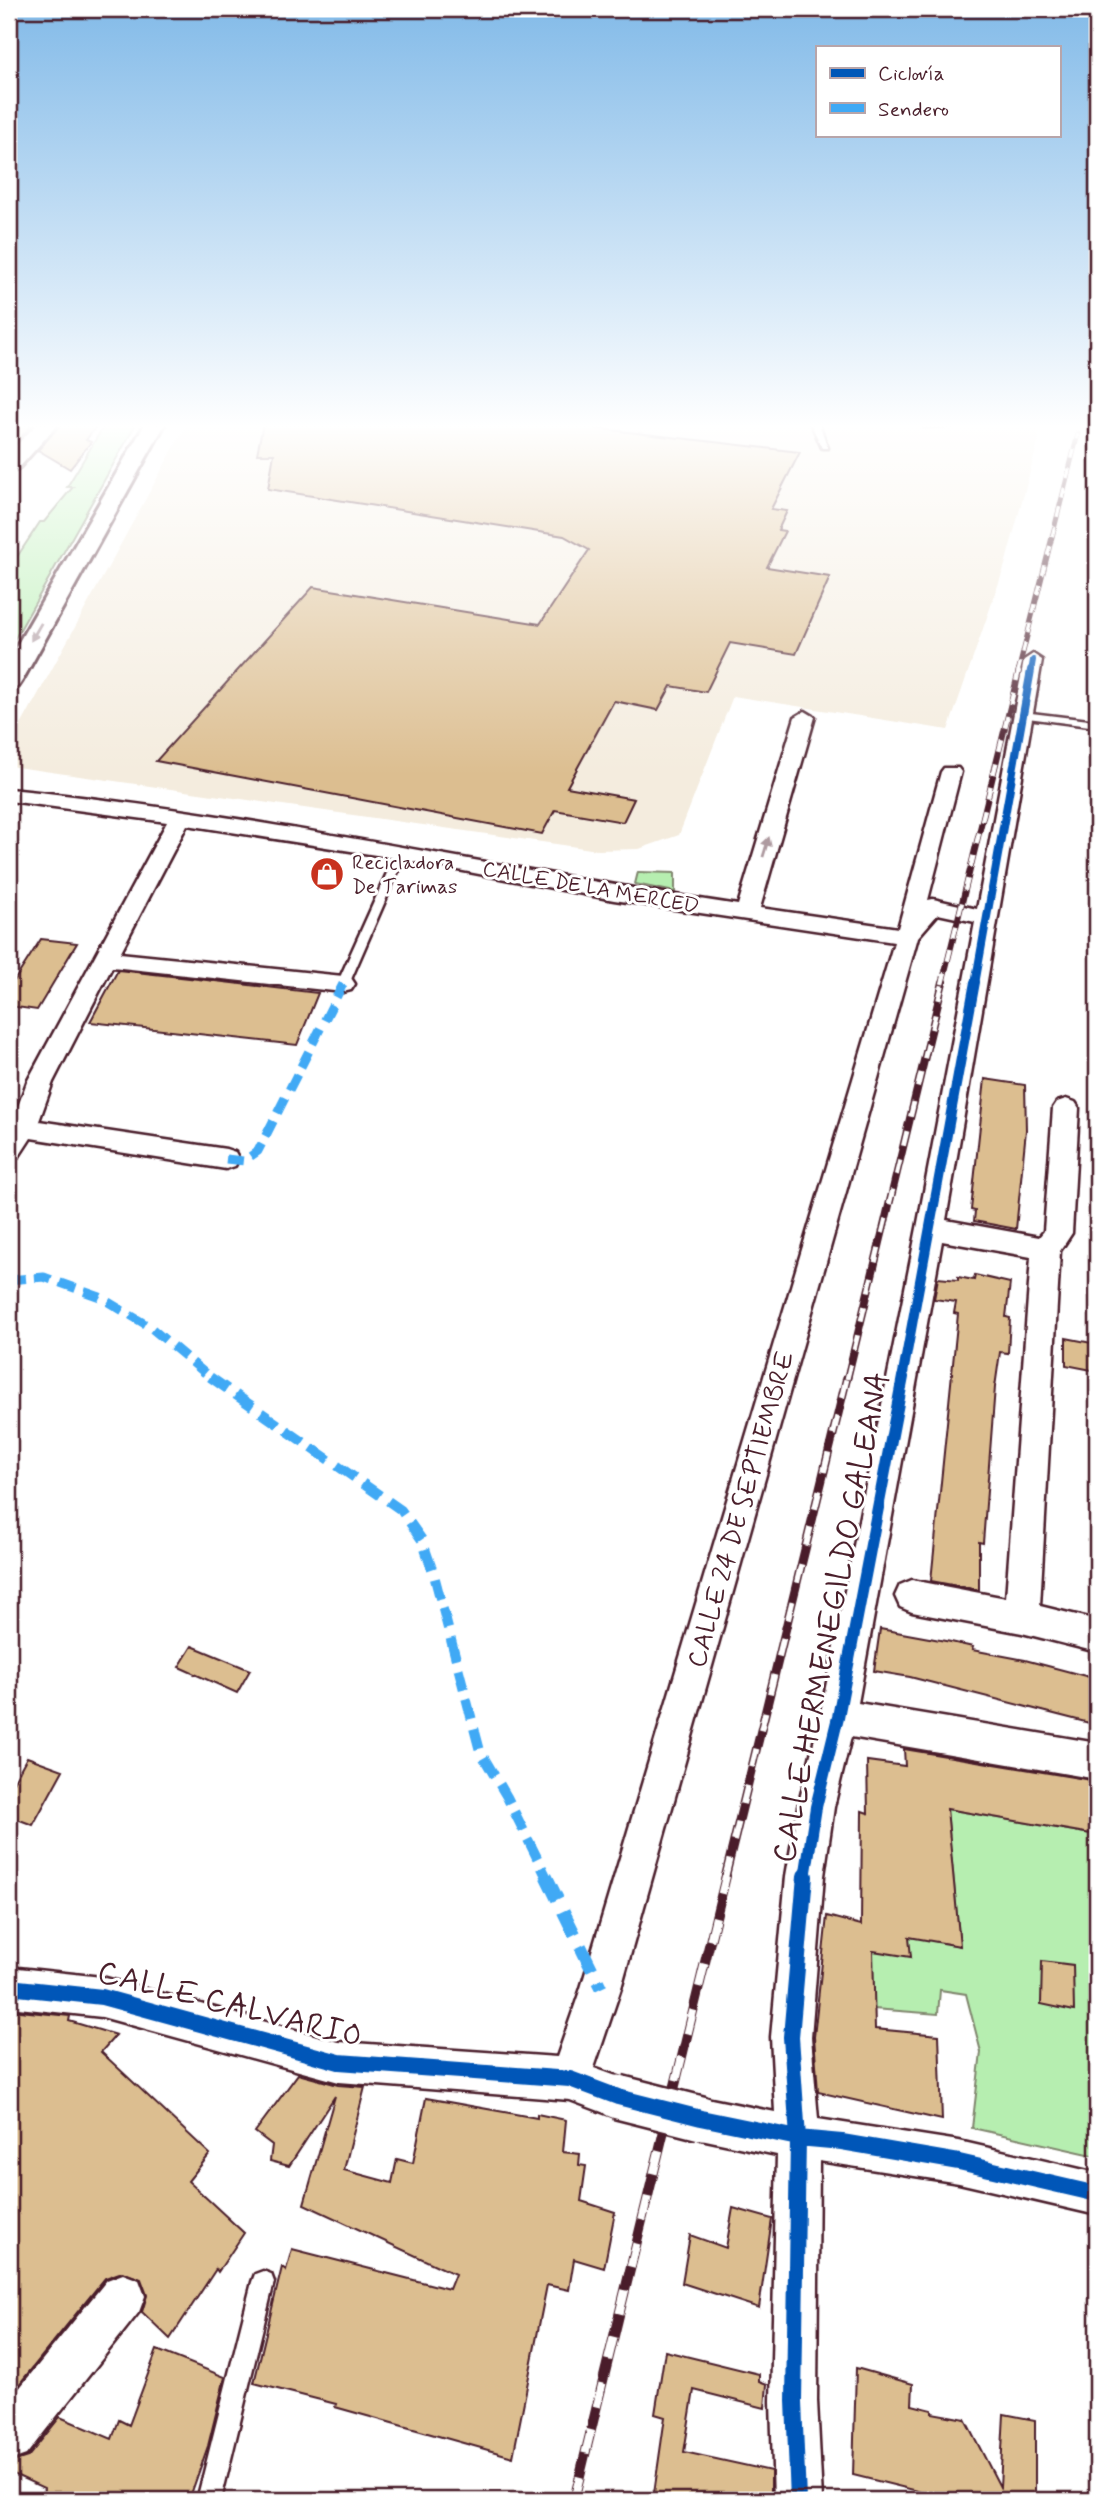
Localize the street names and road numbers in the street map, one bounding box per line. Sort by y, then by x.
street label: CALLE DE LA MERCED [480,855,701,921]
street label: CALLE 24 DE SEPTIEMBRE [680,1347,803,1672]
street label: CALLE HERMENEGILDO GALEANA [764,1368,900,1867]
street label: CALLE CALVARIO [93,1952,366,2058]

